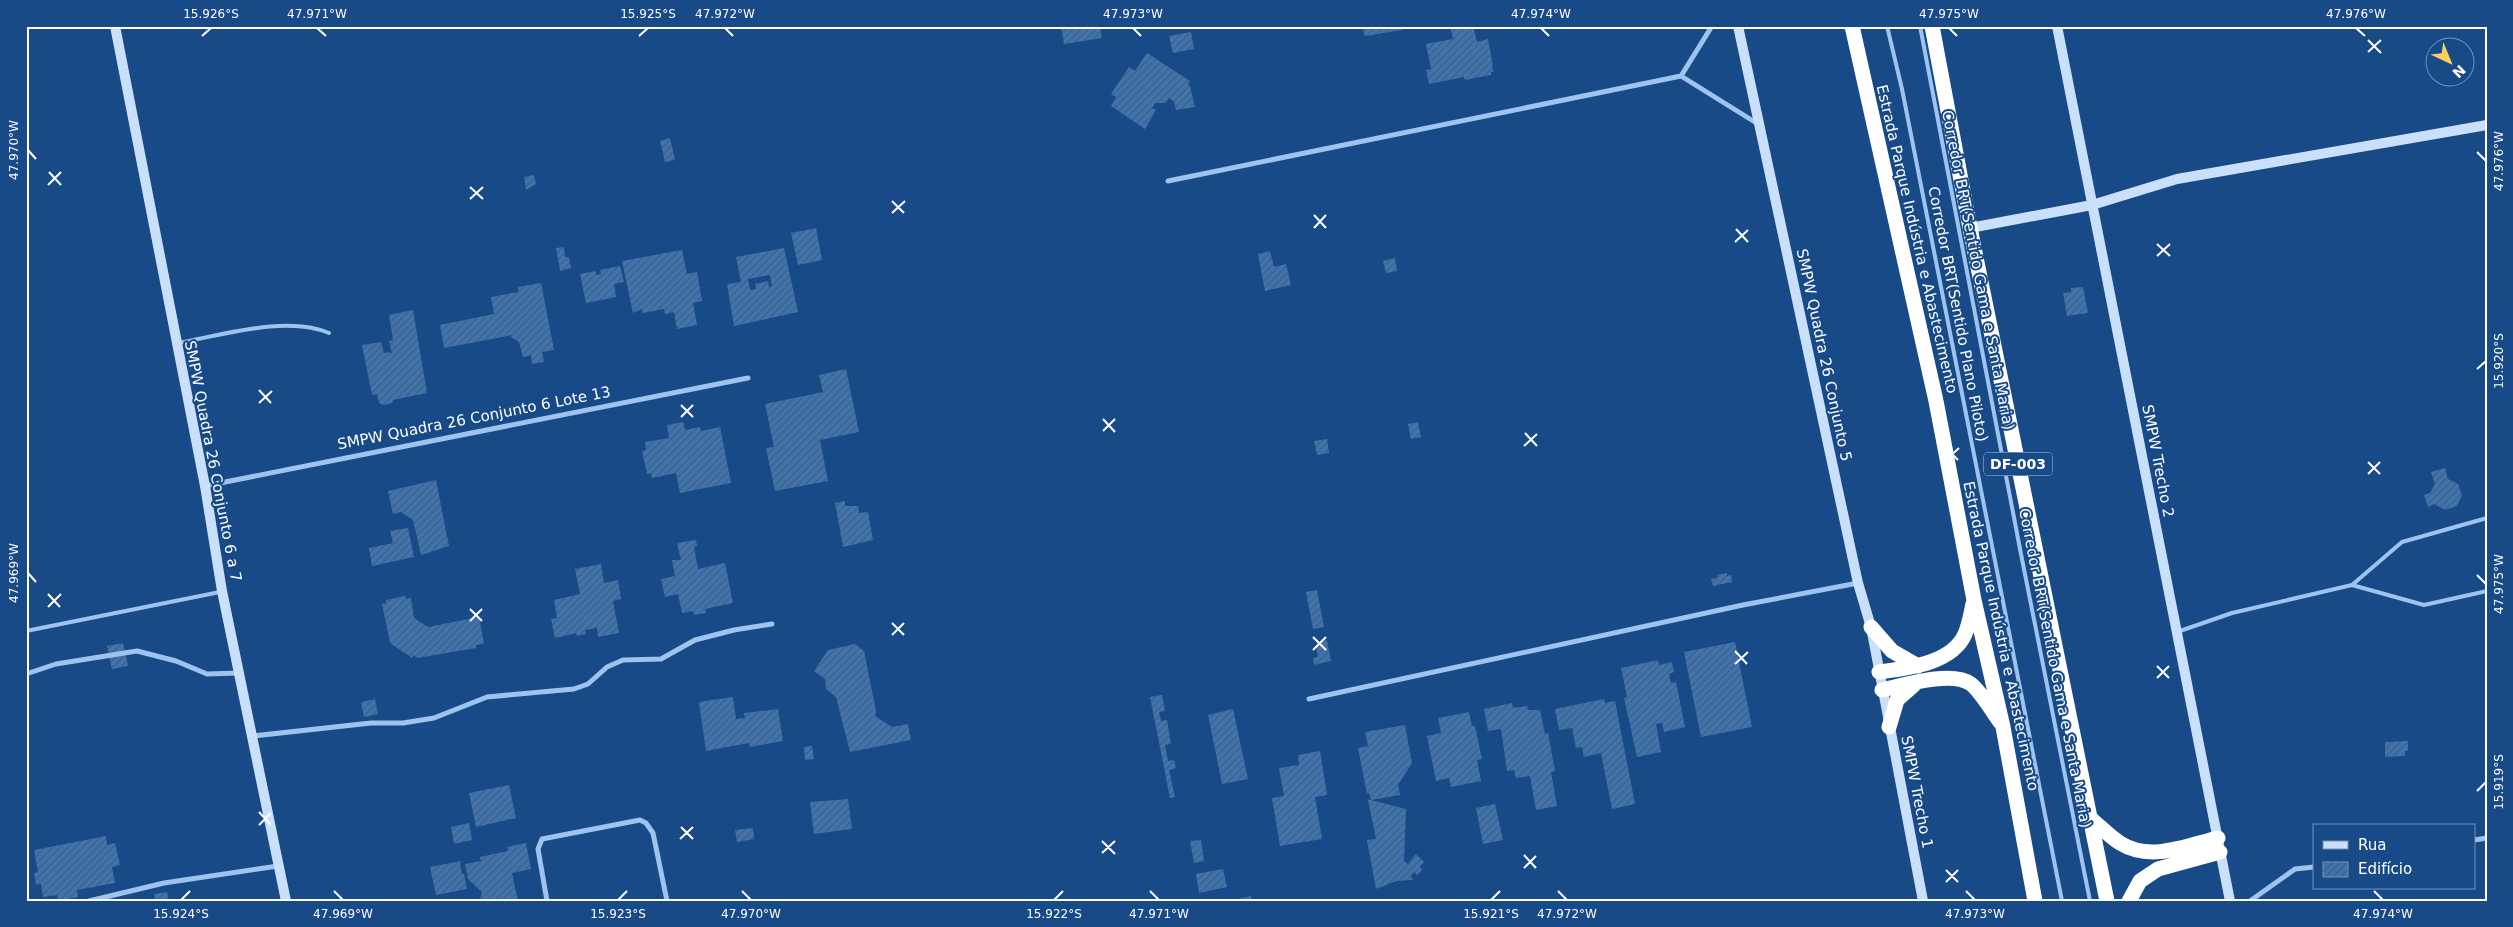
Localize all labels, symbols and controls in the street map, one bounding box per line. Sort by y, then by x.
text: 15.926°S [183,7,239,21]
text: 47.971°W [287,7,347,21]
text: 15.925°S [620,7,676,21]
text: 47.972°W [695,7,755,21]
text: 47.973°W [1103,7,1163,21]
text: 47.974°W [1511,7,1571,21]
text: 47.975°W [1919,7,1979,21]
text: 47.976°W [2326,7,2386,21]
north arrow [2426,38,2476,88]
text: N [2449,62,2469,81]
street label: Estrada Parque Indústria e Abastecimento [1873,83,1961,395]
street label: Corredor BRT(Sentido Gama e Santa Maria) [1938,108,2018,432]
text: 47.970°W [7,120,21,180]
text: 47.976°W [2492,131,2506,191]
street label: Corredor BRT(Sentido Plano Piloto) [1924,185,1992,443]
street label: SMPW Quadra 26 Conjunto 5 [1793,247,1855,463]
text: 15.920°S [2492,333,2506,389]
street label: SMPW Quadra 26 Conjunto 6 a 7 [181,339,245,583]
street label: SMPW Quadra 26 Conjunto 6 Lote 13 [336,383,612,453]
street label: SMPW Trecho 2 [2138,403,2178,519]
road number: DF-003 [1984,452,2052,476]
street label: Estrada Parque Indústria e Abastecimento [1959,479,2043,793]
street label: Corredor BRT(Sentido Gama e Santa Maria) [2015,506,2095,830]
text: 47.969°W [7,543,21,603]
text: 47.975°W [2492,554,2506,614]
street label: SMPW Trecho 1 [1897,734,1937,850]
text: 15.919°S [2492,754,2506,810]
legend [2313,824,2476,890]
text: Rua [2358,836,2386,854]
text: Edifício [2358,860,2412,878]
text: 15.924°S [153,907,209,921]
text: 47.969°W [313,907,373,921]
text: 15.923°S [590,907,646,921]
text: 47.970°W [721,907,781,921]
text: 15.922°S [1026,907,1082,921]
text: 47.971°W [1129,907,1189,921]
text: 15.921°S [1463,907,1519,921]
text: 47.972°W [1537,907,1597,921]
text: 47.973°W [1945,907,2005,921]
text: 47.974°W [2353,907,2413,921]

